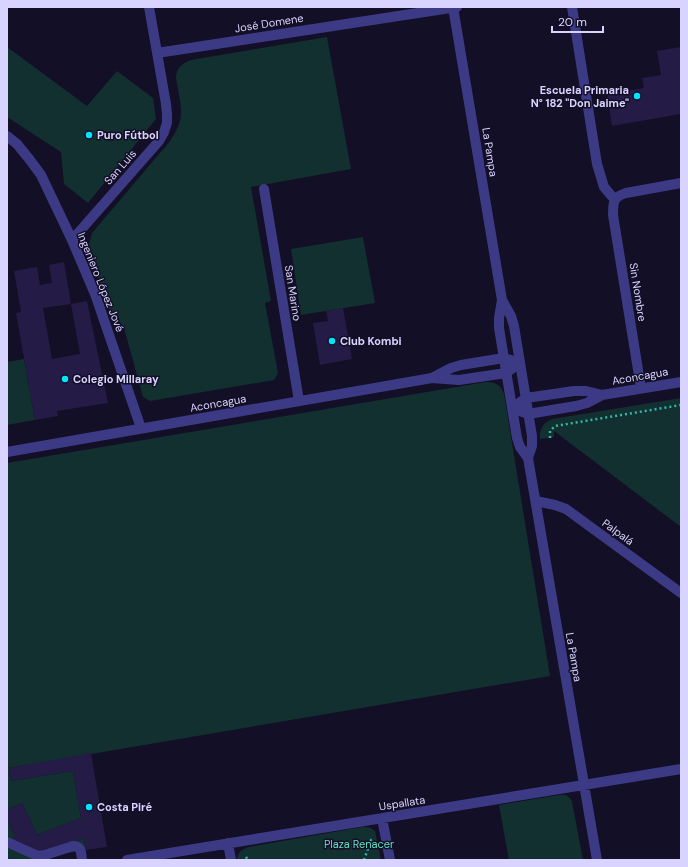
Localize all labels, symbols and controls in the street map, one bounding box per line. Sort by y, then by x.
scale bar [552,8,603,34]
street label: José Domene [234,11,304,35]
text: 20 m [558,14,587,30]
place label: Escuela Primaria N° 182 "Don Jaime" [531,83,629,110]
marker: Escuela Primaria N° 182 "Don Jaime" [632,91,642,101]
street label: La Pampa [479,126,501,178]
place label: Puro Fútbol [97,128,159,142]
marker: Puro Fútbol [84,130,94,140]
street label: San Luis [101,147,139,187]
street label: Ingeniero López Jové [75,230,127,334]
street label: Sin Nombre [626,262,650,322]
street label: San Marino [282,264,304,322]
place label: Club Kombi [340,334,402,348]
marker: Club Kombi [327,336,337,346]
street label: Aconcagua [611,364,669,388]
place label: Colegio Millaray [73,372,159,386]
marker: Colegio Millaray [60,374,70,384]
street label: Aconcagua [189,391,247,415]
street label: Palpalá [599,516,637,548]
street label: La Pampa [563,631,585,683]
street label: Uspallata [378,792,426,814]
place label: Costa Piré [97,800,152,814]
marker: Costa Piré [84,802,94,812]
park label: Plaza Renacer [324,837,394,851]

